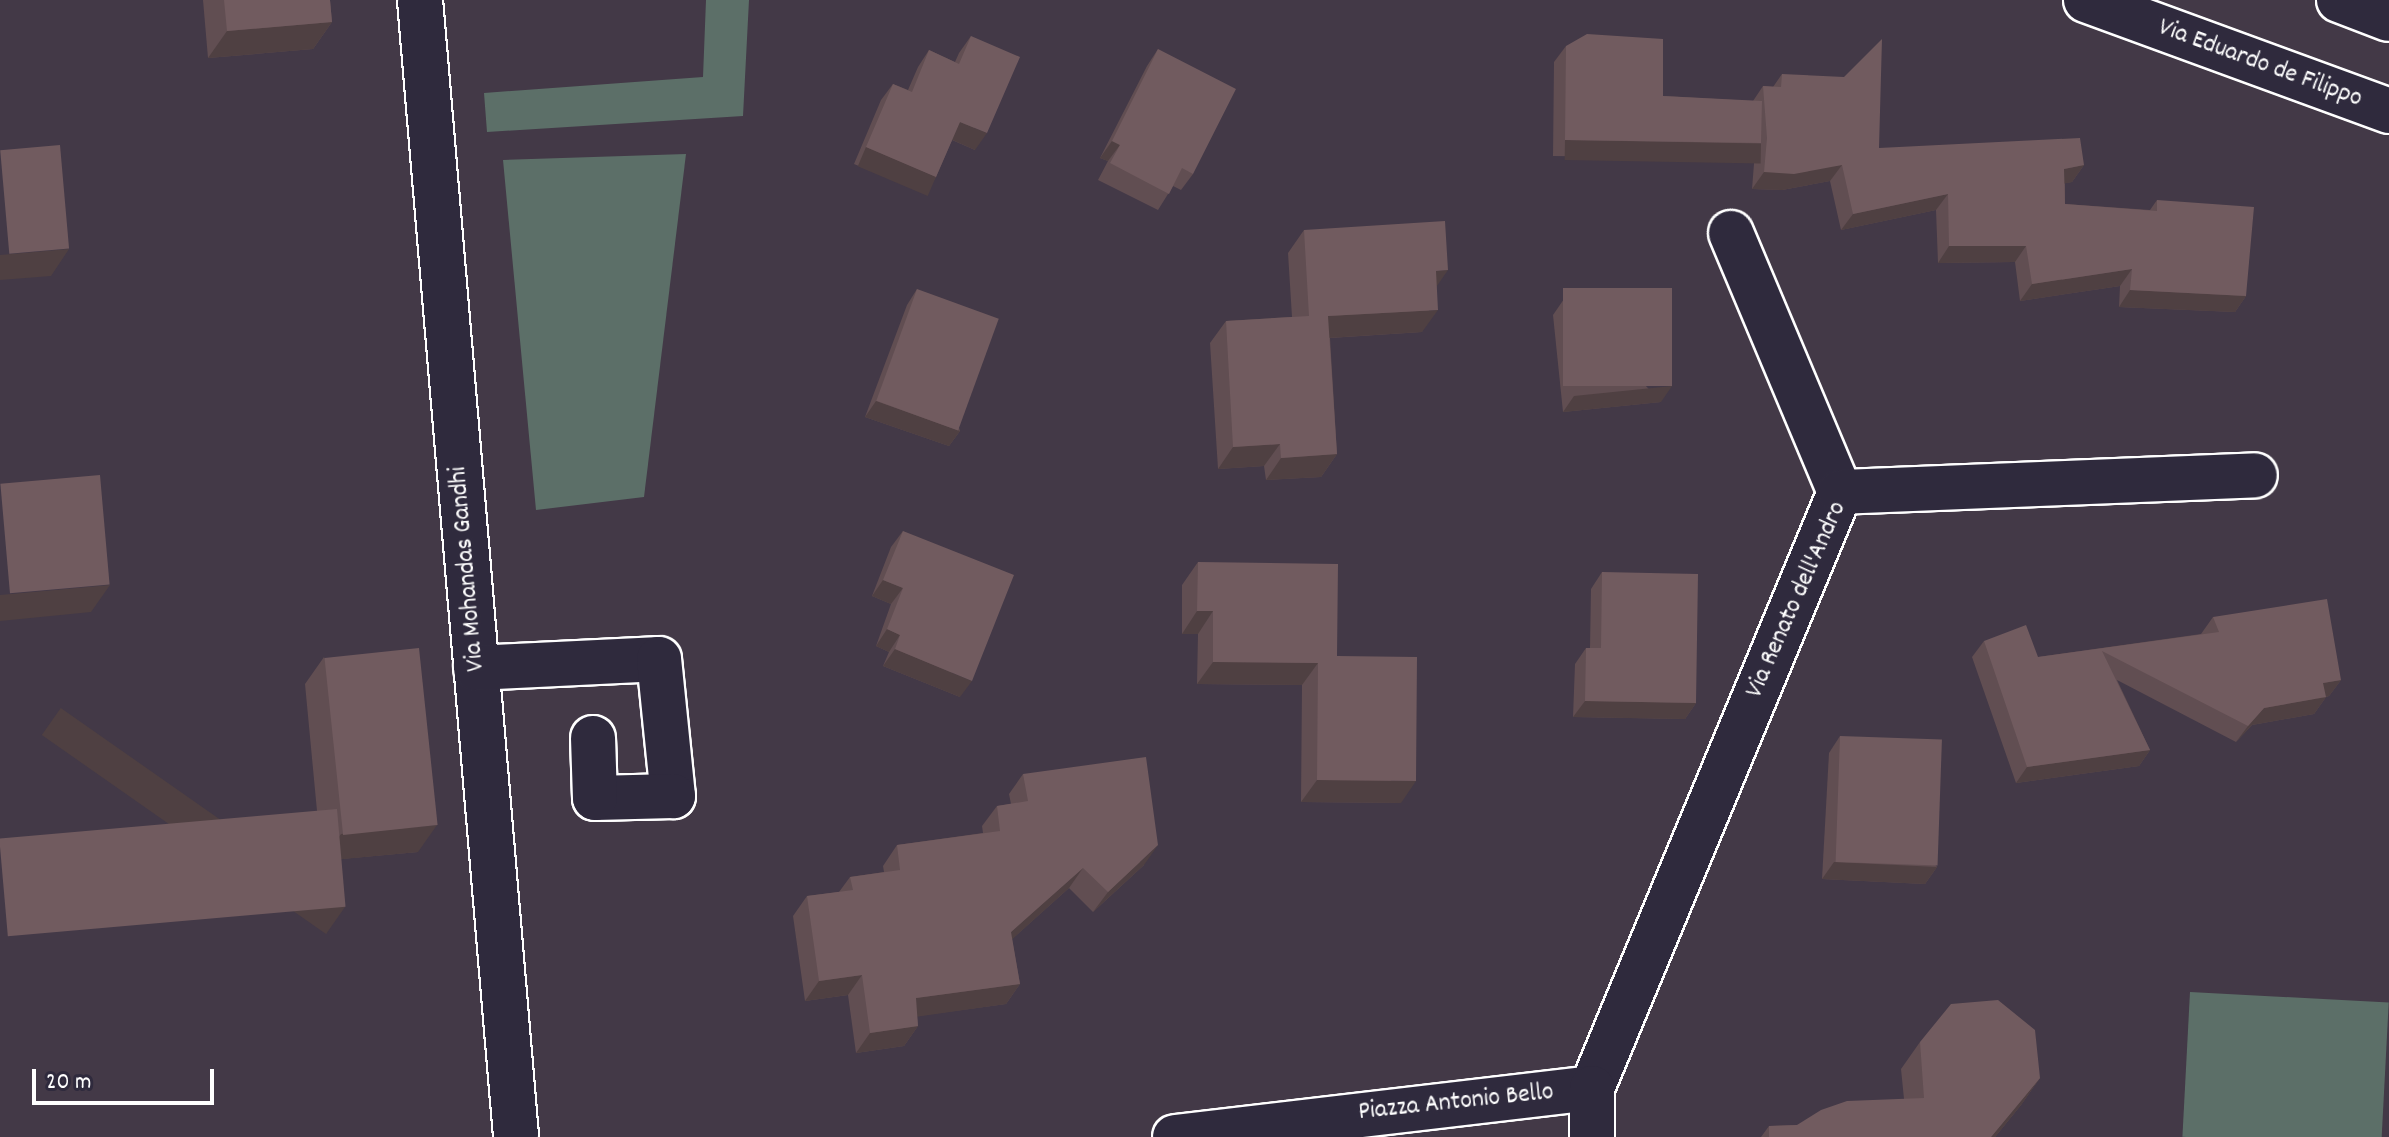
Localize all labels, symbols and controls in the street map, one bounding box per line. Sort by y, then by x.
street label: Via Eduardo de Filippo [2154,13,2366,115]
street label: Via Mohandas Gandhi [443,465,493,673]
street label: Via Renato dell'Andro [1740,497,1854,703]
scale bar [36,1053,218,1103]
text: 20 m [46,1066,92,1100]
street label: Piazza Antonio Bello [1357,1077,1555,1129]

